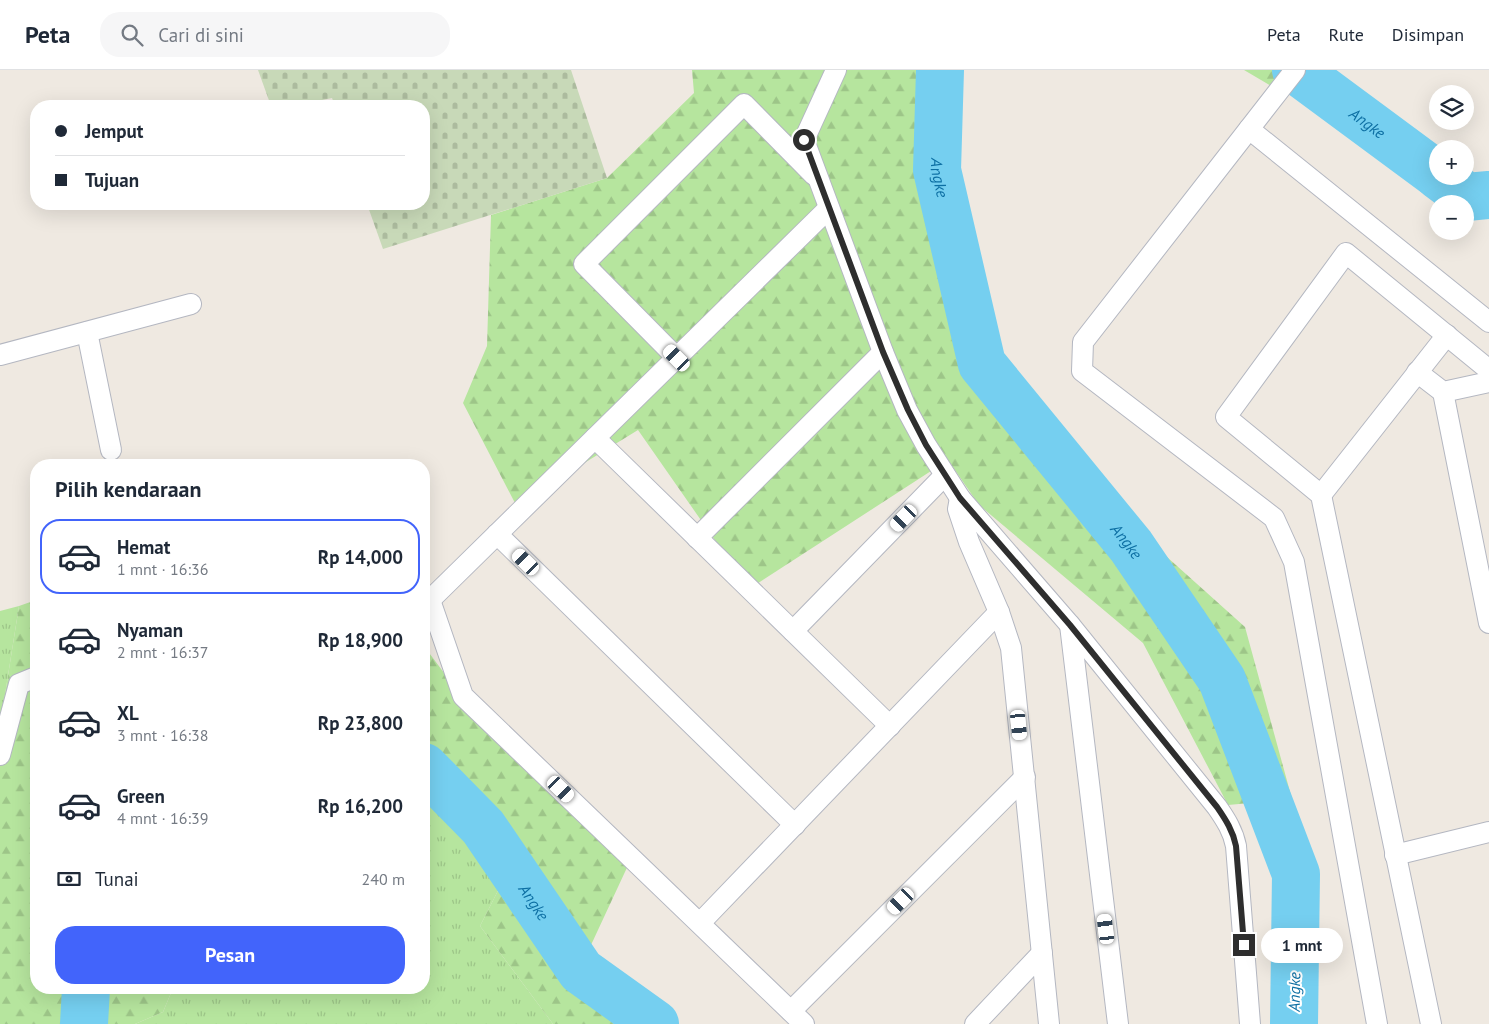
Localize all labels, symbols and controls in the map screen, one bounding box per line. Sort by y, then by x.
search box [100,12,450,57]
text: Peta [25,19,70,50]
icon: search [118,21,146,49]
text: Cari di sini [158,23,244,47]
text: Peta [1267,23,1301,46]
text: Rute [1329,23,1364,46]
text: Disimpan [1392,23,1464,46]
map controls [1429,85,1474,240]
button: layers [1429,85,1474,130]
water label: Angke [1345,103,1390,143]
text: Jemput [85,119,143,143]
route start [793,129,815,151]
button: + [1429,140,1474,185]
water label: Angke [927,157,953,200]
text: Tujuan [85,168,139,192]
button: − [1429,195,1474,240]
car [661,342,692,374]
text: Pilih kendaraan [55,475,201,503]
car [888,502,919,534]
water label: Angke [1106,519,1147,563]
icon: car [57,534,102,579]
text: Hemat [117,535,170,559]
text: Rp 14,000 [318,545,403,569]
car [509,546,542,578]
text: 1 mnt · 16:36 [117,559,208,579]
icon: car [57,617,102,662]
text: Nyaman [117,618,183,642]
text: Rp 18,900 [318,628,403,652]
text: 2 mnt · 16:37 [117,642,208,662]
icon: car [57,700,102,745]
text: XL [117,701,139,725]
car [1009,709,1028,741]
text: Rp 23,800 [318,711,403,735]
text: 3 mnt · 16:38 [117,725,208,745]
car [544,773,577,805]
icon: car [57,783,102,828]
text: Green [117,784,165,808]
text: Rp 16,200 [318,794,403,818]
text: 4 mnt · 16:39 [117,808,208,828]
icon: cash [55,865,83,893]
text: Tunai [95,867,139,891]
text: 240 m [362,869,405,889]
water label: Angke [514,879,554,925]
car [885,885,916,917]
car [1096,913,1115,945]
button: Pesan [55,926,405,984]
callout: 1 mnt [1262,928,1344,962]
route end [1233,934,1255,956]
text: 1 mnt [1282,935,1322,955]
water label: Angke [1284,971,1304,1013]

